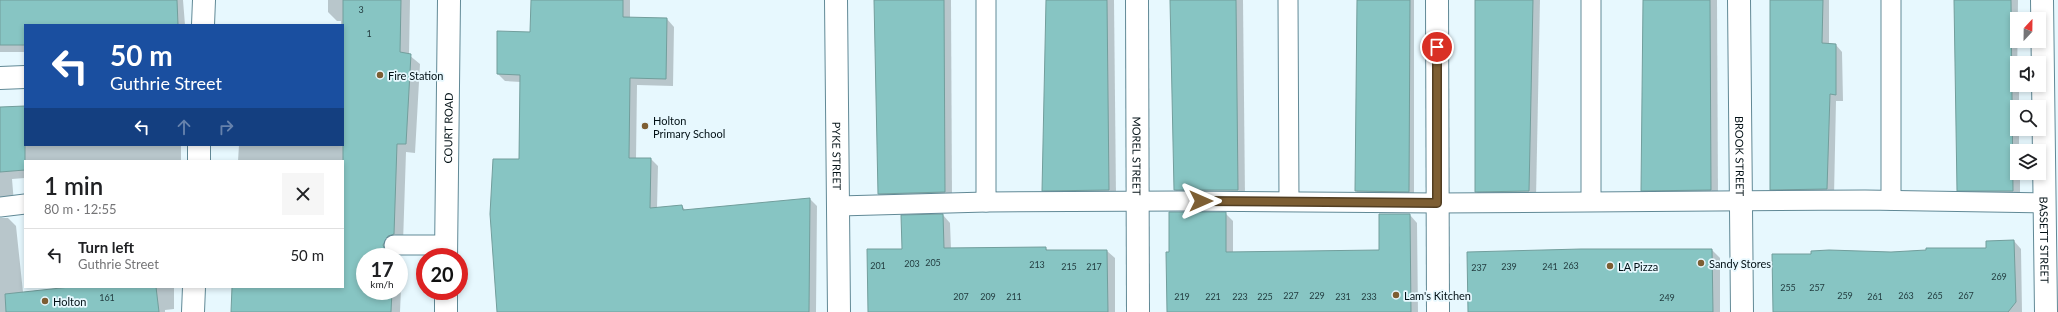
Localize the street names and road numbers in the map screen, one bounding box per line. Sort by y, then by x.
street label: COURT ROAD [441,92,454,164]
street label: MOREL STREET [1131,116,1144,196]
street label: BROOK STREET [1734,116,1747,197]
street label: PYKE STREET [831,122,844,191]
street label: BASSETT STREET [2038,196,2052,284]

